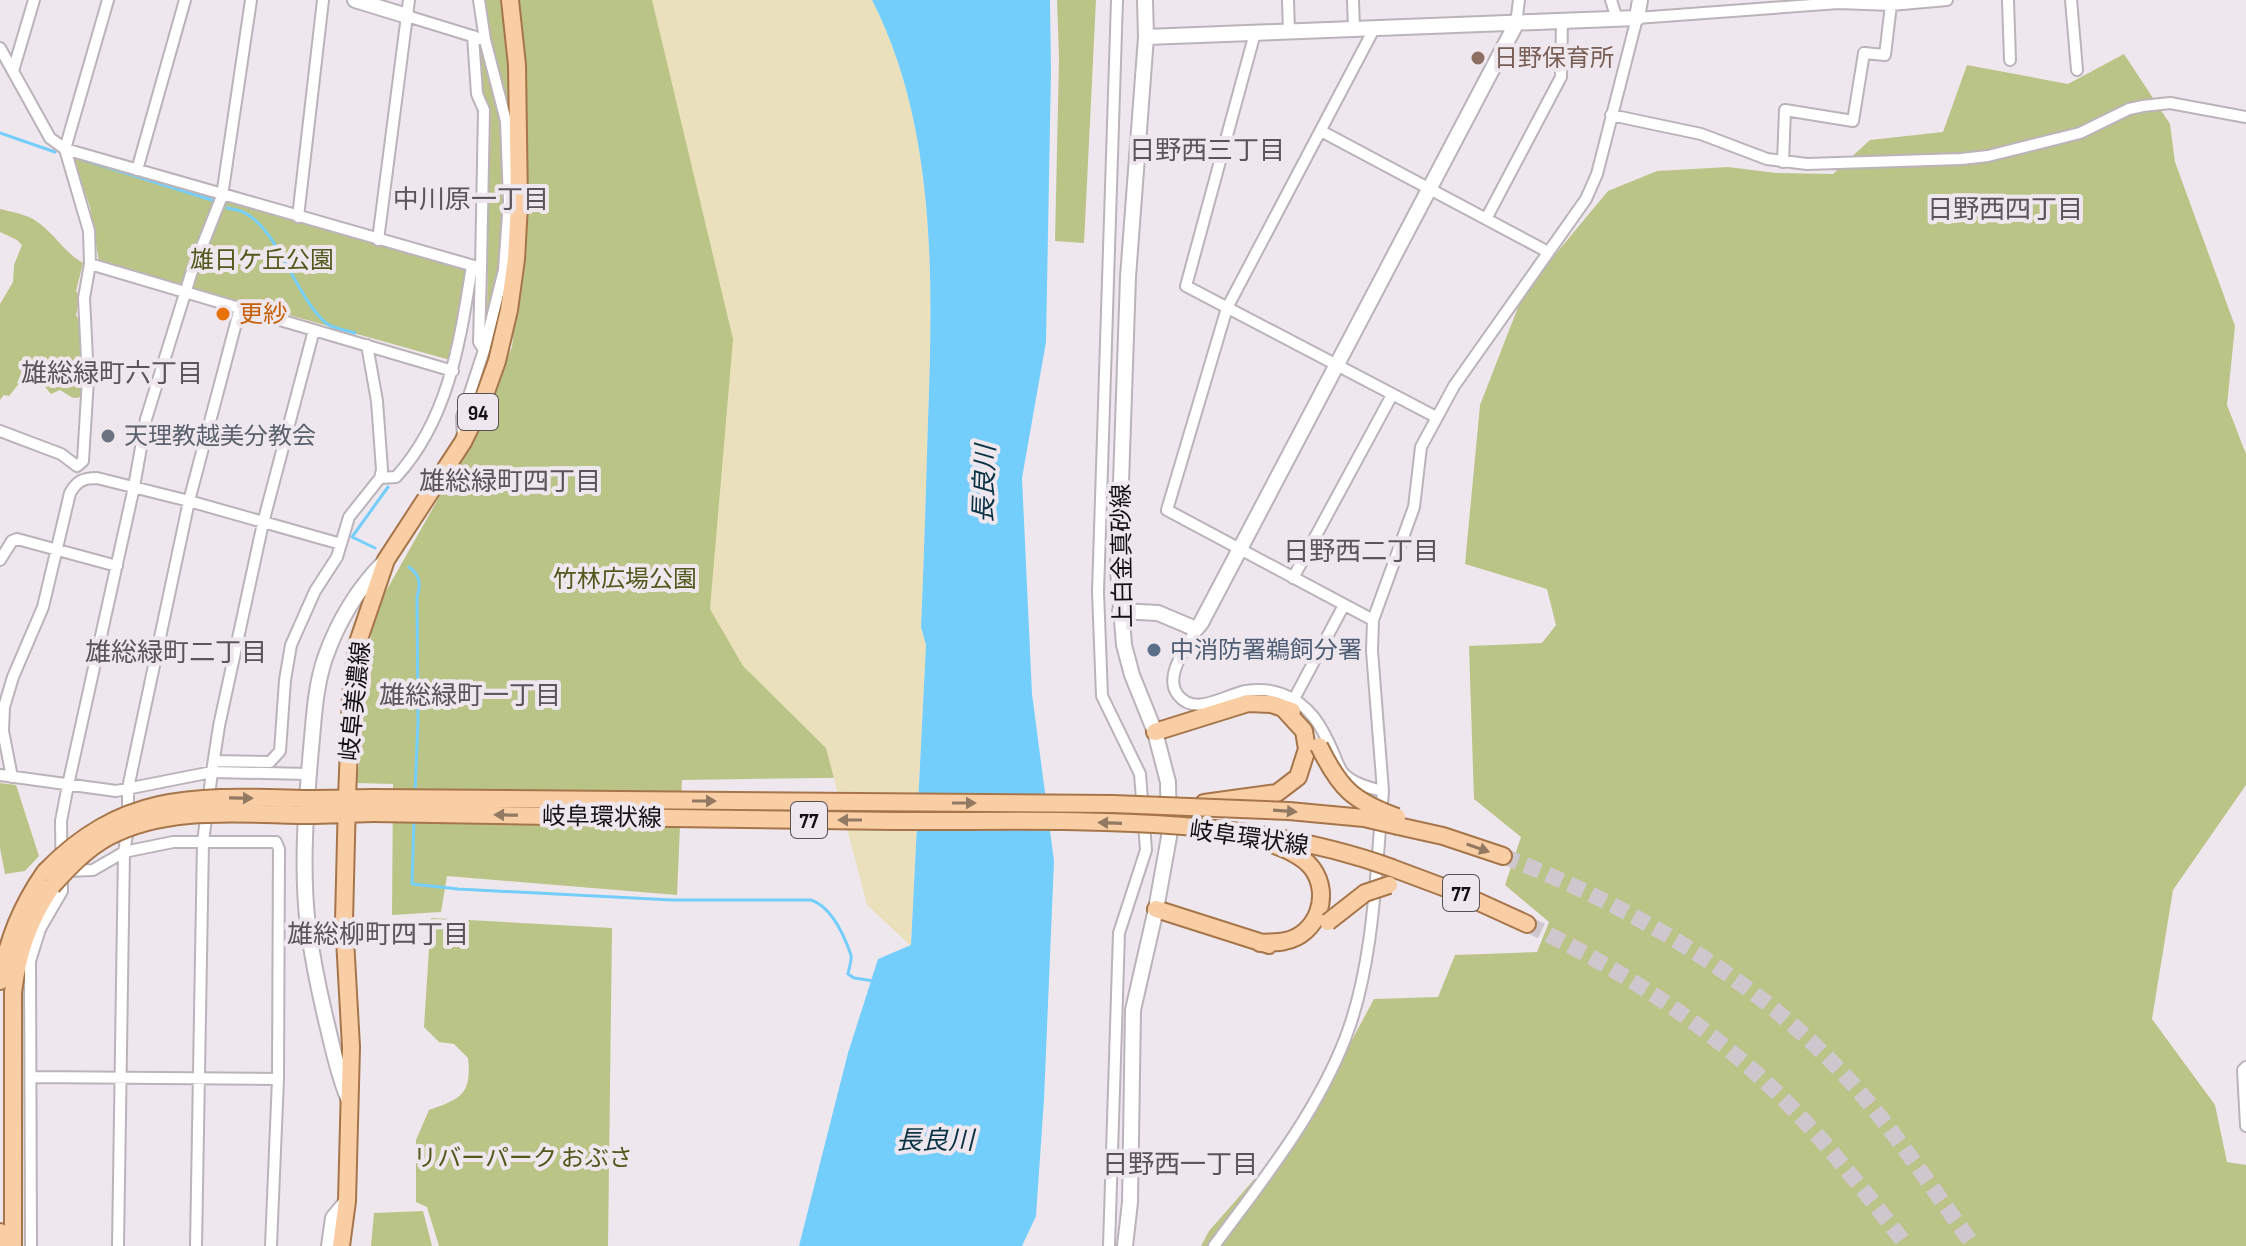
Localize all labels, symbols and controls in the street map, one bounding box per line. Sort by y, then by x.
place label: 日野保育所 [1494,44,1614,73]
marker: 日野保育所 [1469,49,1487,67]
district label: 日野西三丁目 [1129,136,1285,167]
district label: 中川原一丁目 [393,185,549,216]
district label: 日野西四丁目 [1927,195,2083,226]
park label: 雄日ケ丘公園 [190,246,334,275]
place label: 更紗 [239,300,287,329]
marker: 更紗 [214,305,232,323]
district label: 雄総緑町六丁目 [21,359,203,390]
road number: 94 [458,394,498,430]
place label: 天理教越美分教会 [124,422,316,451]
marker: 天理教越美分教会 [99,427,117,445]
water label: 長良川 [969,442,1002,524]
district label: 雄総緑町四丁目 [419,467,601,498]
street label: 上白金真砂線 [1107,484,1138,628]
district label: 日野西二丁目 [1283,537,1439,568]
park label: 竹林広場公園 [553,565,697,594]
place label: 中消防署鵜飼分署 [1170,636,1362,665]
district label: 雄総緑町二丁目 [85,638,267,669]
street label: 岐阜美濃線 [335,640,376,762]
marker: 中消防署鵜飼分署 [1145,641,1163,659]
district label: 雄総緑町一丁目 [379,681,561,712]
one-way arrow [229,791,254,804]
one-way arrow [692,795,717,807]
one-way arrow [952,797,977,809]
street label: 岐阜環状線 [542,802,662,833]
road number: 77 [791,802,827,838]
one-way arrow [1273,805,1298,818]
one-way arrow [493,809,518,822]
one-way arrow [837,814,862,827]
one-way arrow [1097,816,1122,829]
street label: 岐阜環状線 [1187,816,1310,861]
one-way arrow [1466,842,1490,854]
road number: 77 [1443,875,1479,911]
district label: 雄総柳町四丁目 [287,920,469,951]
water label: 長良川 [896,1126,977,1157]
park label: リバーパーク おぶさ [413,1144,633,1173]
district label: 日野西一丁目 [1102,1150,1258,1181]

